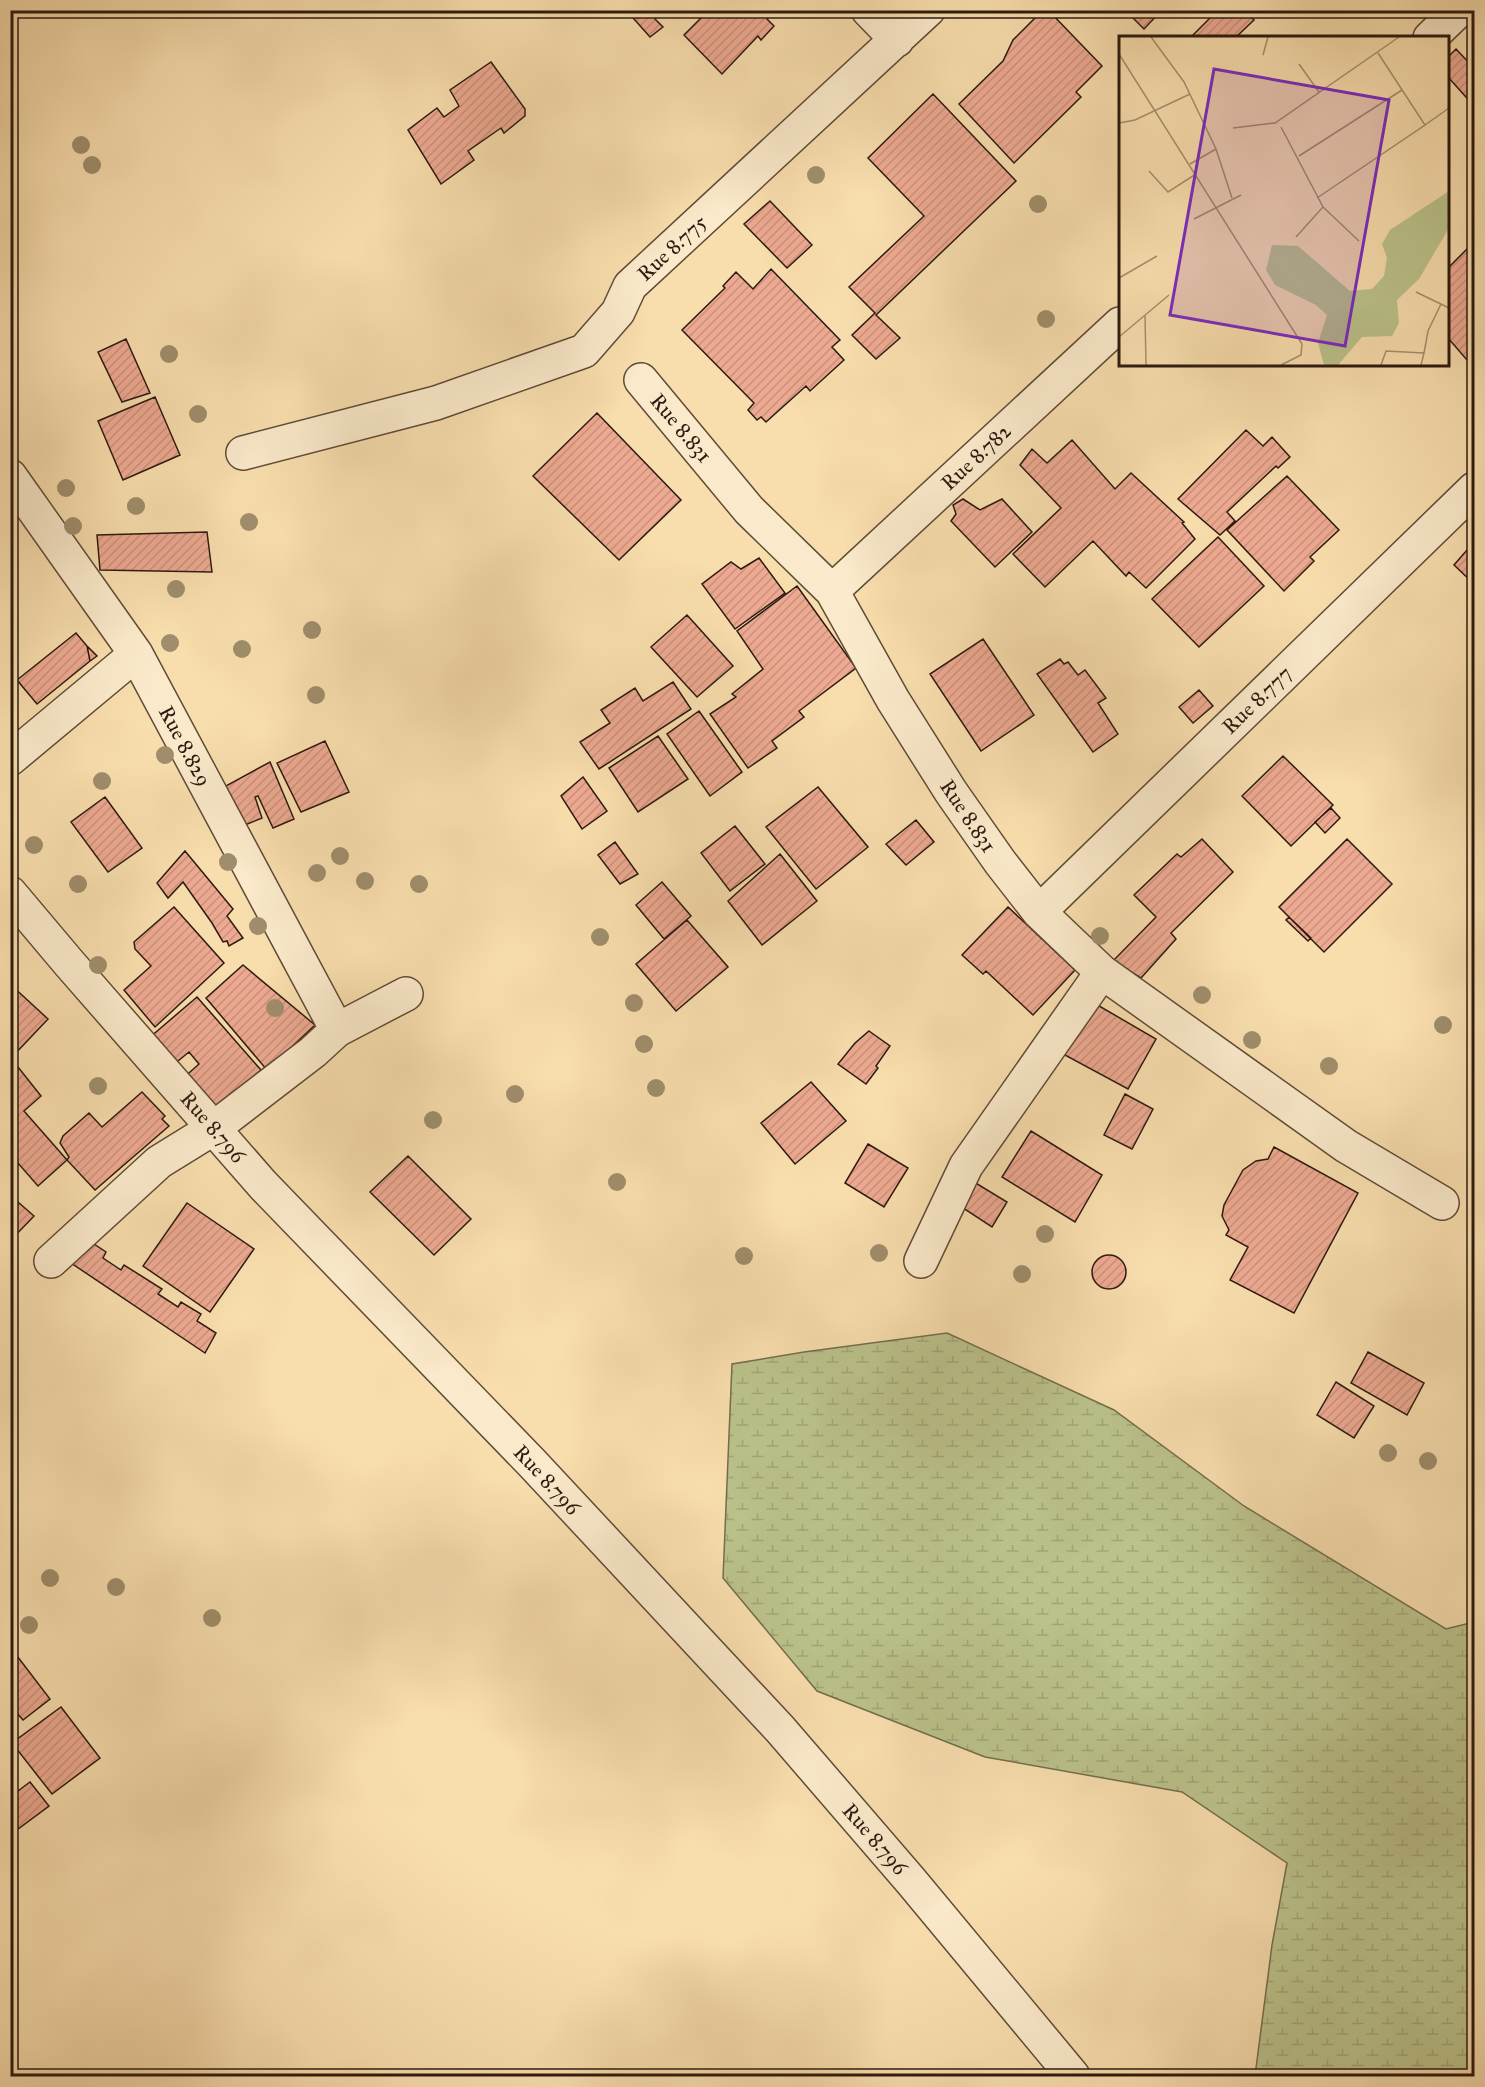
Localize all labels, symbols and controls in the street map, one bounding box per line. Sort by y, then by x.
inset map [1119,36,1449,366]
street label: Rue 8.775 [632,209,712,287]
street label: Rue 8.831 [645,388,717,468]
street label: Rue 8.782 [936,418,1017,496]
street label: Rue 8.777 [1217,660,1297,740]
street label: Rue 8.829 [153,701,217,791]
street label: Rue 8.831 [934,775,1002,857]
street label: Rue 8.796 [175,1086,252,1169]
street label: Rue 8.796 [508,1439,587,1521]
street label: Rue 8.796 [837,1798,914,1881]

